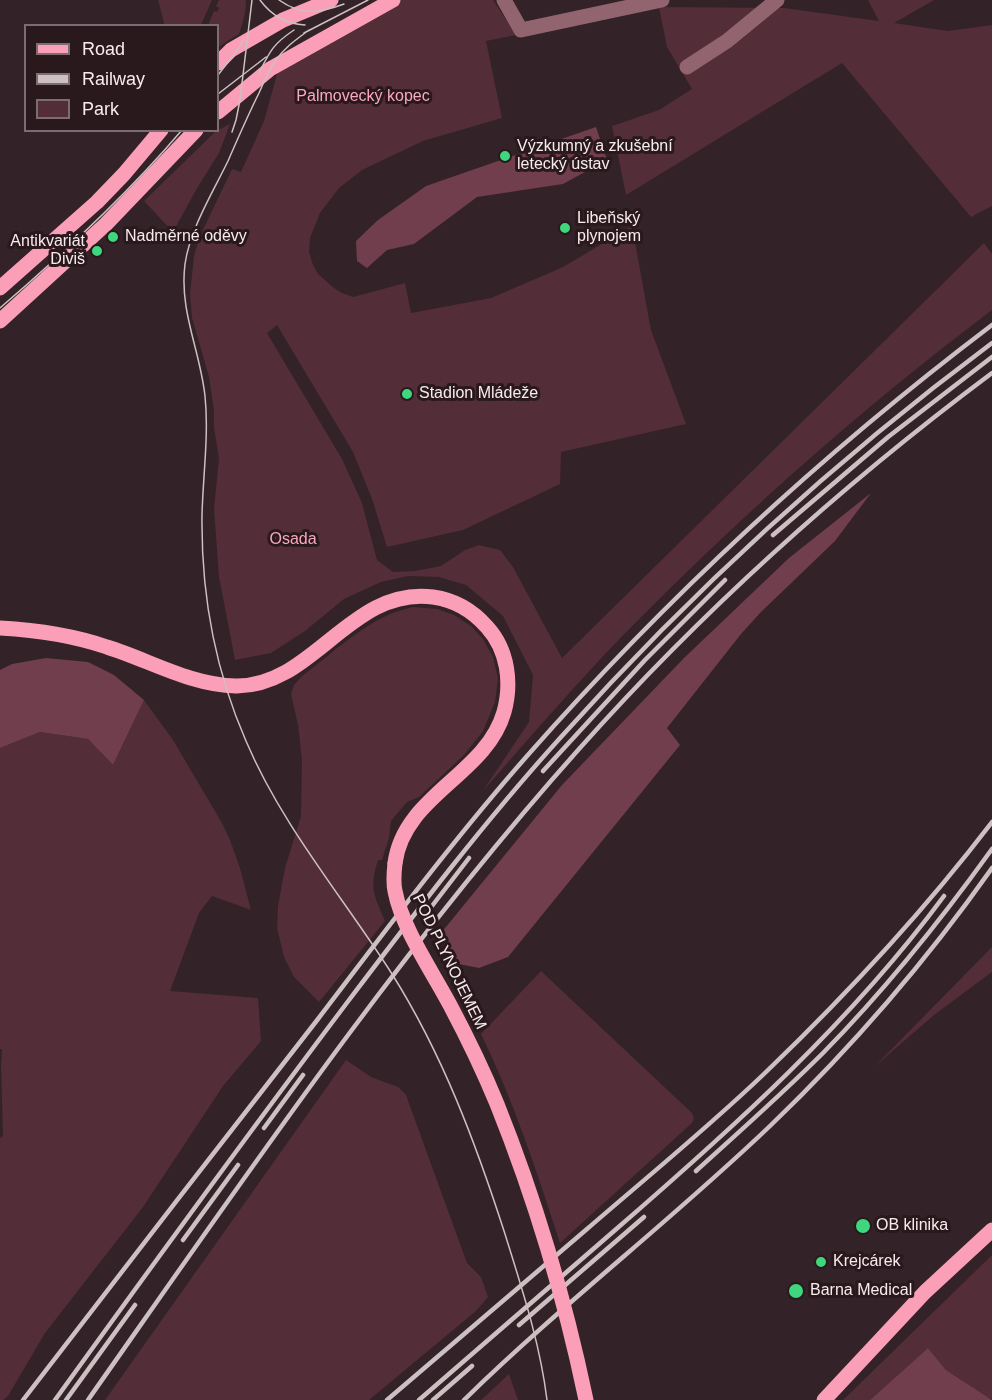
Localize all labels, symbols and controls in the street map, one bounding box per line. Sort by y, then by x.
legend [24,24,219,132]
text: Road [82,39,125,59]
text: Railway [82,69,145,89]
park label: Palmovecký kopec [296,87,430,107]
text: Park [82,99,119,119]
place label: Výzkumný a zkušební letecký ústav [517,137,673,175]
marker: Výzkumný a zkušební letecký ústav [498,149,512,163]
place label: Libeňský plynojem [577,209,641,247]
marker: Libeňský plynojem [558,221,572,235]
place label: Nadměrné oděvy [125,227,247,247]
marker: Nadměrné oděvy [106,230,120,244]
place label: Antikvariát Diviš [10,232,85,270]
marker: Antikvariát Diviš [90,244,104,258]
place label: Stadion Mládeže [419,384,538,404]
marker: Stadion Mládeže [400,387,414,401]
park label: Osada [269,530,317,550]
street label: POD PLYNOJEMEM [408,891,490,1033]
place label: OB klinika [876,1216,948,1236]
marker: OB klinika [854,1217,872,1235]
place label: Krejcárek [833,1252,901,1272]
marker: Krejcárek [814,1255,828,1269]
place label: Barna Medical [810,1281,912,1301]
marker: Barna Medical [787,1282,805,1300]

